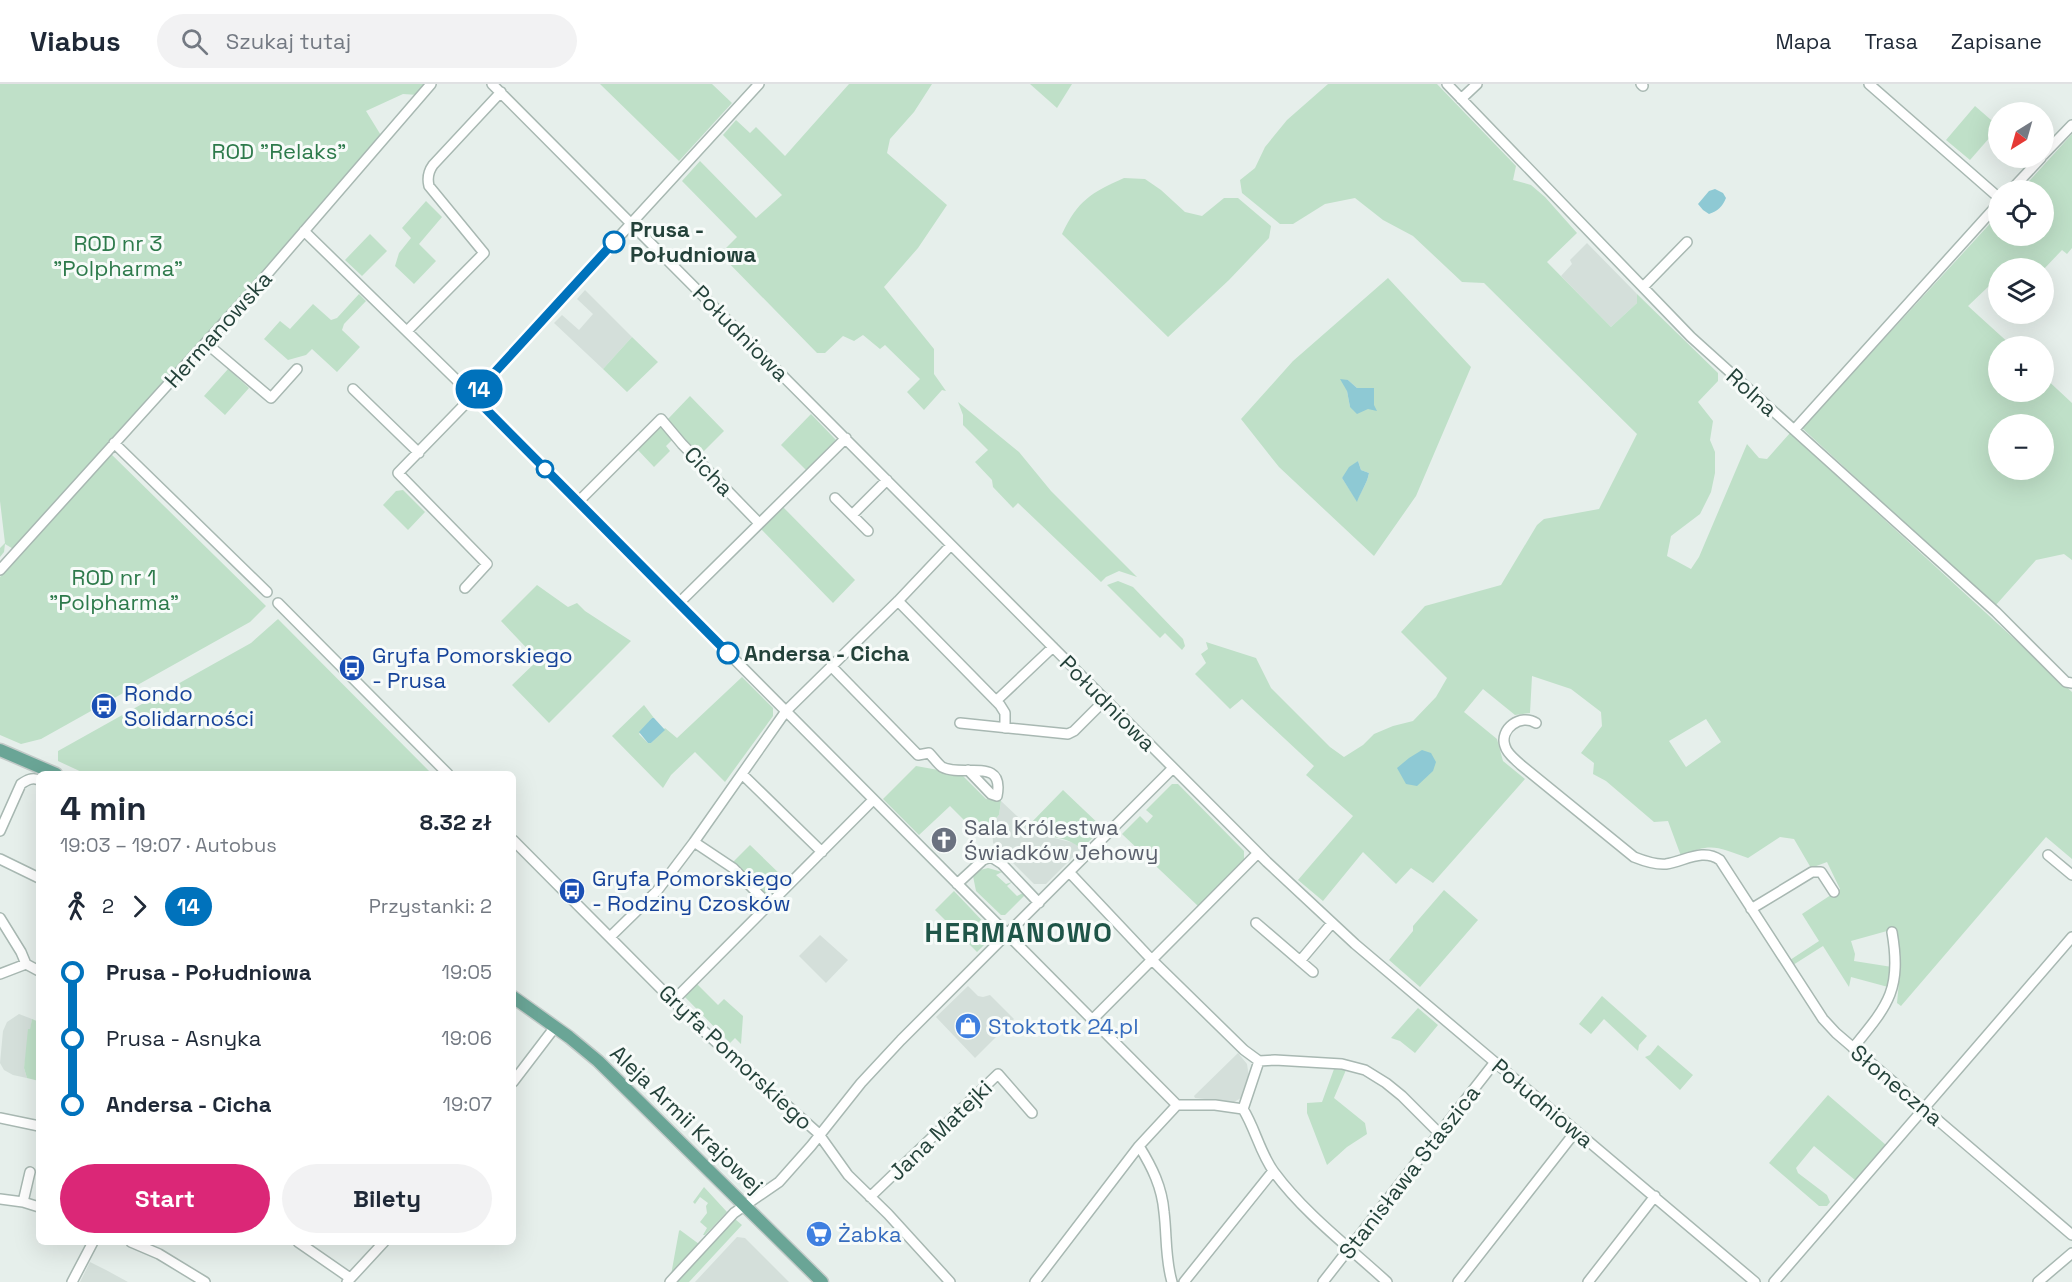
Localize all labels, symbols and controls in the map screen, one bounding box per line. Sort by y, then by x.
search box [157,14,577,68]
text: Viabus [30,23,121,59]
icon: search [178,25,211,58]
text: Szukaj tutaj [226,27,351,55]
text: Mapa [1776,28,1831,55]
text: Trasa [1864,28,1918,55]
text: Zapisane [1951,28,2042,55]
north arrow [1988,102,2054,168]
map controls [1988,102,2054,480]
park label: ROD "Relaks" [212,137,346,165]
button: locate [1988,180,2054,246]
place label: Prusa - Południowa [630,215,756,268]
park label: ROD nr 3 "Polpharma" [53,229,183,282]
marker: Prusa - Południowa [603,231,625,253]
button: layers [1988,258,2054,324]
street label: Hermanowska [158,265,278,393]
street label: Południowa [687,279,795,387]
button: + [1988,336,2054,402]
street label: Rolna [1721,362,1784,422]
line badge: 14 [452,370,506,408]
text: 14 [468,376,490,403]
button: − [1988,414,2054,480]
street label: Cicha [679,440,740,502]
unlabelled marker [536,460,554,478]
park label: ROD nr 1 "Polpharma" [49,563,179,616]
place label: Andersa - Cicha [744,639,910,667]
place label: Gryfa Pomorskiego - Prusa [372,641,573,694]
marker: Andersa - Cicha [717,642,739,664]
street label: Południowa [1054,649,1162,757]
bus stop icon: Gryfa Pomorskiego - Prusa [337,653,367,683]
place label: Rondo Solidarności [124,679,254,732]
bus stop icon: Rondo Solidarności [89,691,119,721]
text: 4 min [60,788,147,830]
text: 8.32 zł [420,808,492,836]
place label: Sala Królestwa Świadków Jehowy [964,813,1158,866]
church icon: Sala Królestwa Świadków Jehowy [929,825,959,855]
text: 19:03 – 19:07 · Autobus [60,832,277,858]
place label: Gryfa Pomorskiego - Rodziny Czosków [592,864,793,917]
bus stop icon: Gryfa Pomorskiego - Rodziny Czosków [557,876,587,906]
icon: walk [60,890,93,923]
icon: forward [123,890,156,923]
text: 2 [102,893,114,919]
text: 14 [177,893,200,920]
text: Przystanki: 2 [369,893,492,919]
district label: HERMANOWO [925,914,1113,950]
text: Prusa - Południowa [106,958,311,986]
text: 19:05 [442,959,492,985]
street label: Gryfa Pomorskiego [653,978,819,1136]
shop icon: Stoktotk 24.pl [953,1011,983,1041]
place label: Stoktotk 24.pl [988,1012,1139,1040]
text: Prusa - Asnyka [106,1024,261,1052]
text: 19:06 [441,1025,492,1051]
street label: Słoneczna [1845,1038,1949,1132]
street label: Aleja Armii Krajowej [605,1039,769,1199]
street label: Południowa [1486,1052,1600,1154]
street label: Jana Matejki [882,1074,998,1186]
street label: Stanisława Staszica [1332,1079,1486,1265]
text: Andersa - Cicha [106,1090,272,1118]
text: 19:07 [443,1091,492,1117]
button: Start [60,1164,270,1233]
button: Bilety [282,1164,492,1233]
supermarket icon: Żabka [804,1219,834,1249]
place label: Żabka [838,1220,902,1248]

